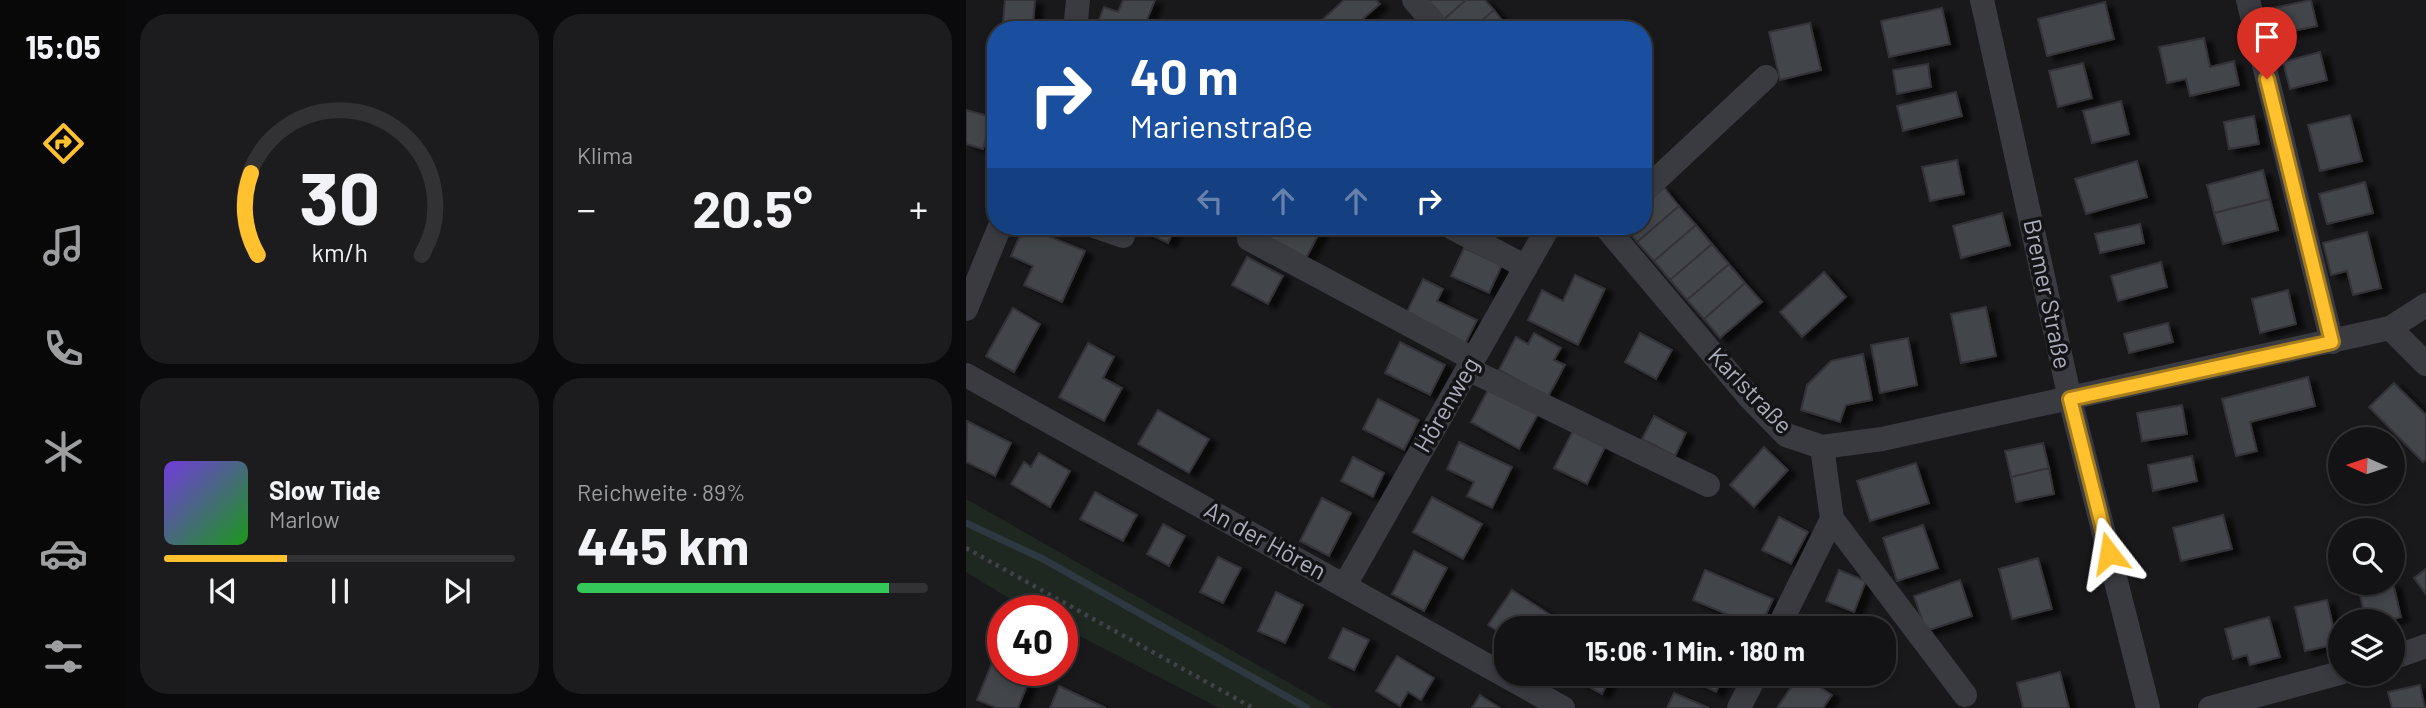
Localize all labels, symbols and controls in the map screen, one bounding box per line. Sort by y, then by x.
pin [2237,7,2297,79]
icon: arrive [2248,18,2286,56]
text: 15:05 [25,27,101,65]
text: 40 m [1130,46,1238,105]
icon: right [1015,49,1106,140]
text: Marienstraße [1130,106,1313,144]
icon: directions [39,119,88,168]
text: Klima [577,141,633,169]
text: 30 [299,152,380,240]
text: 20.5° [692,176,813,238]
icon: left [1191,182,1229,220]
icon: ahead [1264,182,1302,220]
icon: ahead [1337,182,1375,220]
icon: right [1410,182,1448,220]
text: − [577,185,596,231]
text: + [909,185,928,231]
street label: Bremer Straße [2018,216,2078,371]
icon: music [39,221,88,270]
text: km/h [311,237,368,267]
icon: phone [39,324,88,373]
street label: Karlstraße [1703,341,1799,439]
street label: Hörenweg [1407,351,1485,457]
icon: climate [39,427,88,476]
north arrow [2328,427,2404,504]
map controls [2328,427,2405,686]
text: Slow Tide [269,474,381,505]
text: Reichweite · 89% [577,478,745,506]
street label: An der Hören [1200,494,1332,585]
text: Marlow [269,505,340,533]
text: 445 km [577,513,749,575]
position arrow [2072,516,2146,590]
button: search [2328,518,2405,595]
icon: car [39,529,88,578]
icon: previous [204,572,242,610]
icon: pause [321,572,359,610]
icon: next [438,572,476,610]
speed limit sign: 40 [987,595,1078,686]
button: layers [2328,609,2405,686]
icon: filters [39,632,88,681]
text: 15:06 · 1 Min. · 180 m [1585,635,1805,666]

